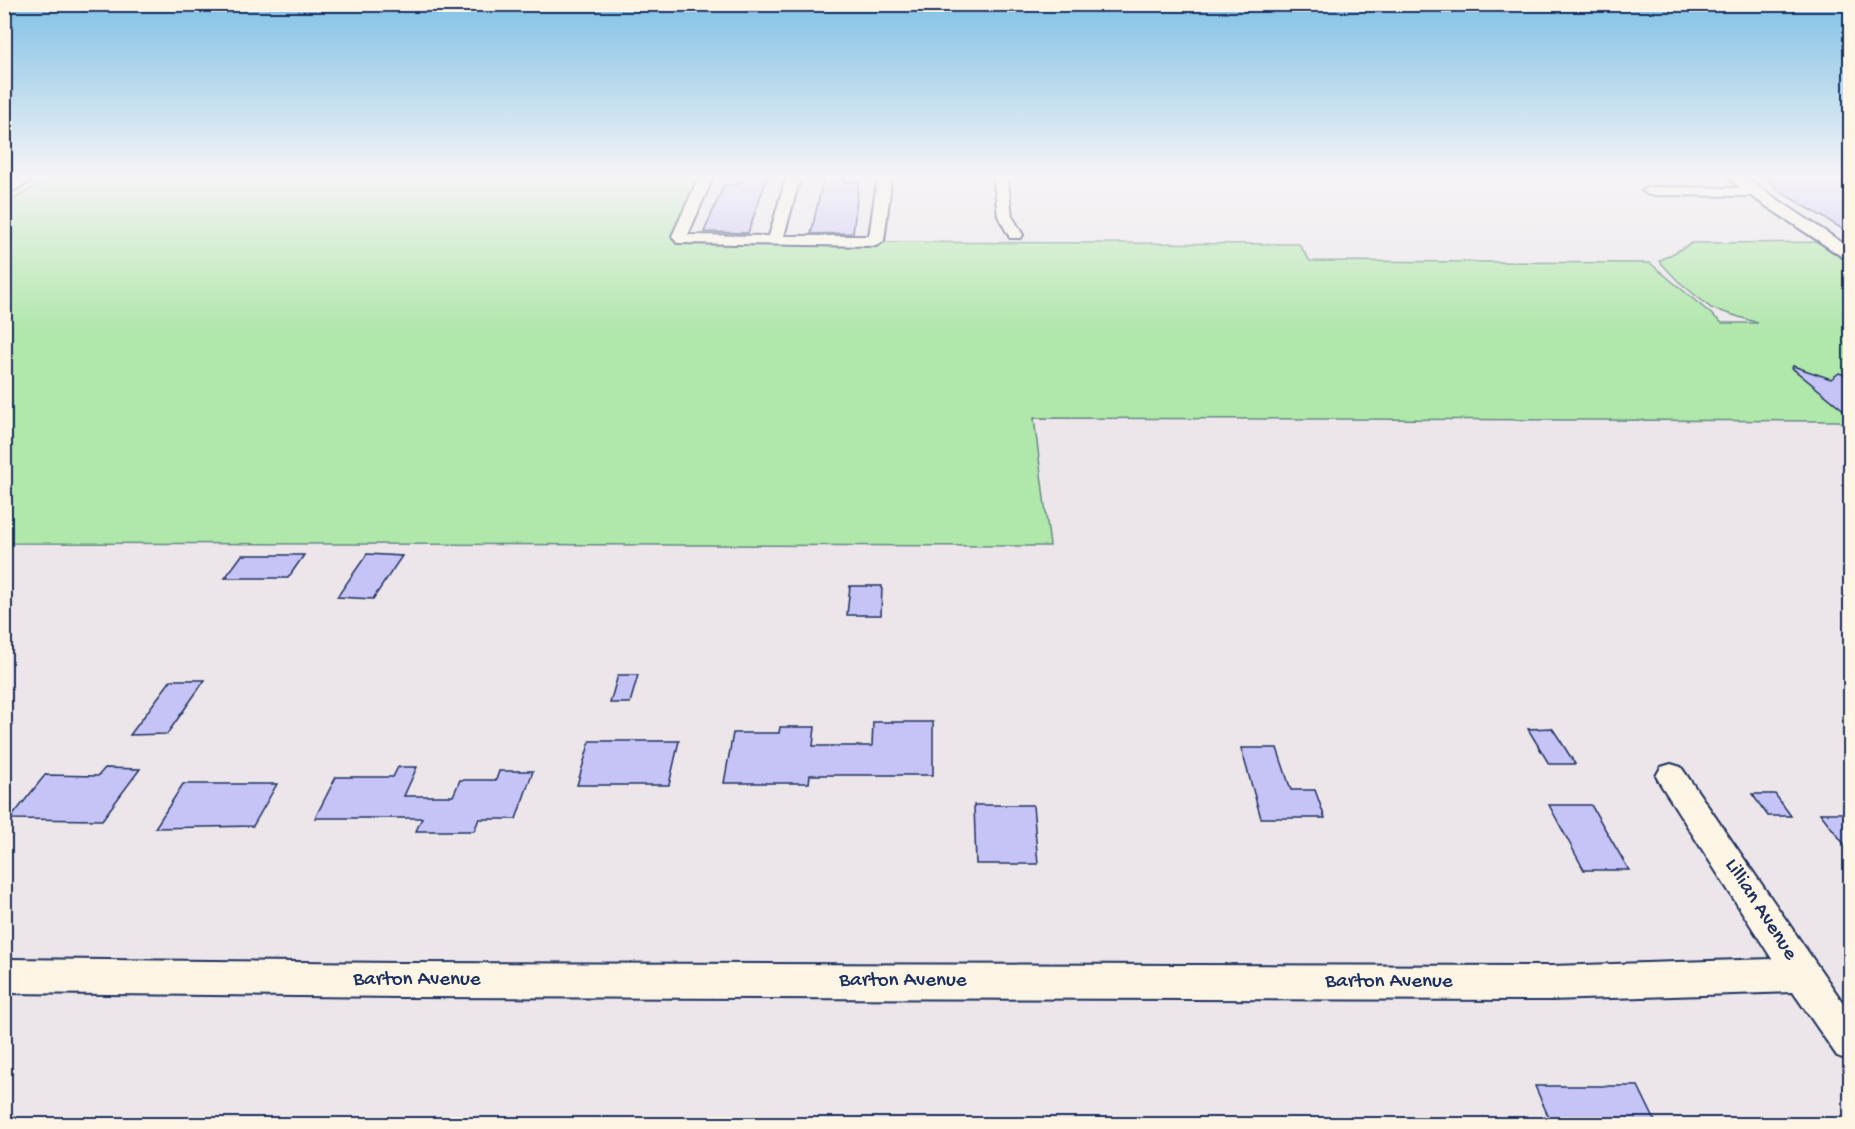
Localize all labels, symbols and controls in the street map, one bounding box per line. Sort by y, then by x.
street label: Lillian Avenue [1718,855,1803,966]
street label: Barton Avenue [352,968,482,993]
street label: Barton Avenue [838,969,968,994]
street label: Barton Avenue [1324,970,1454,995]

